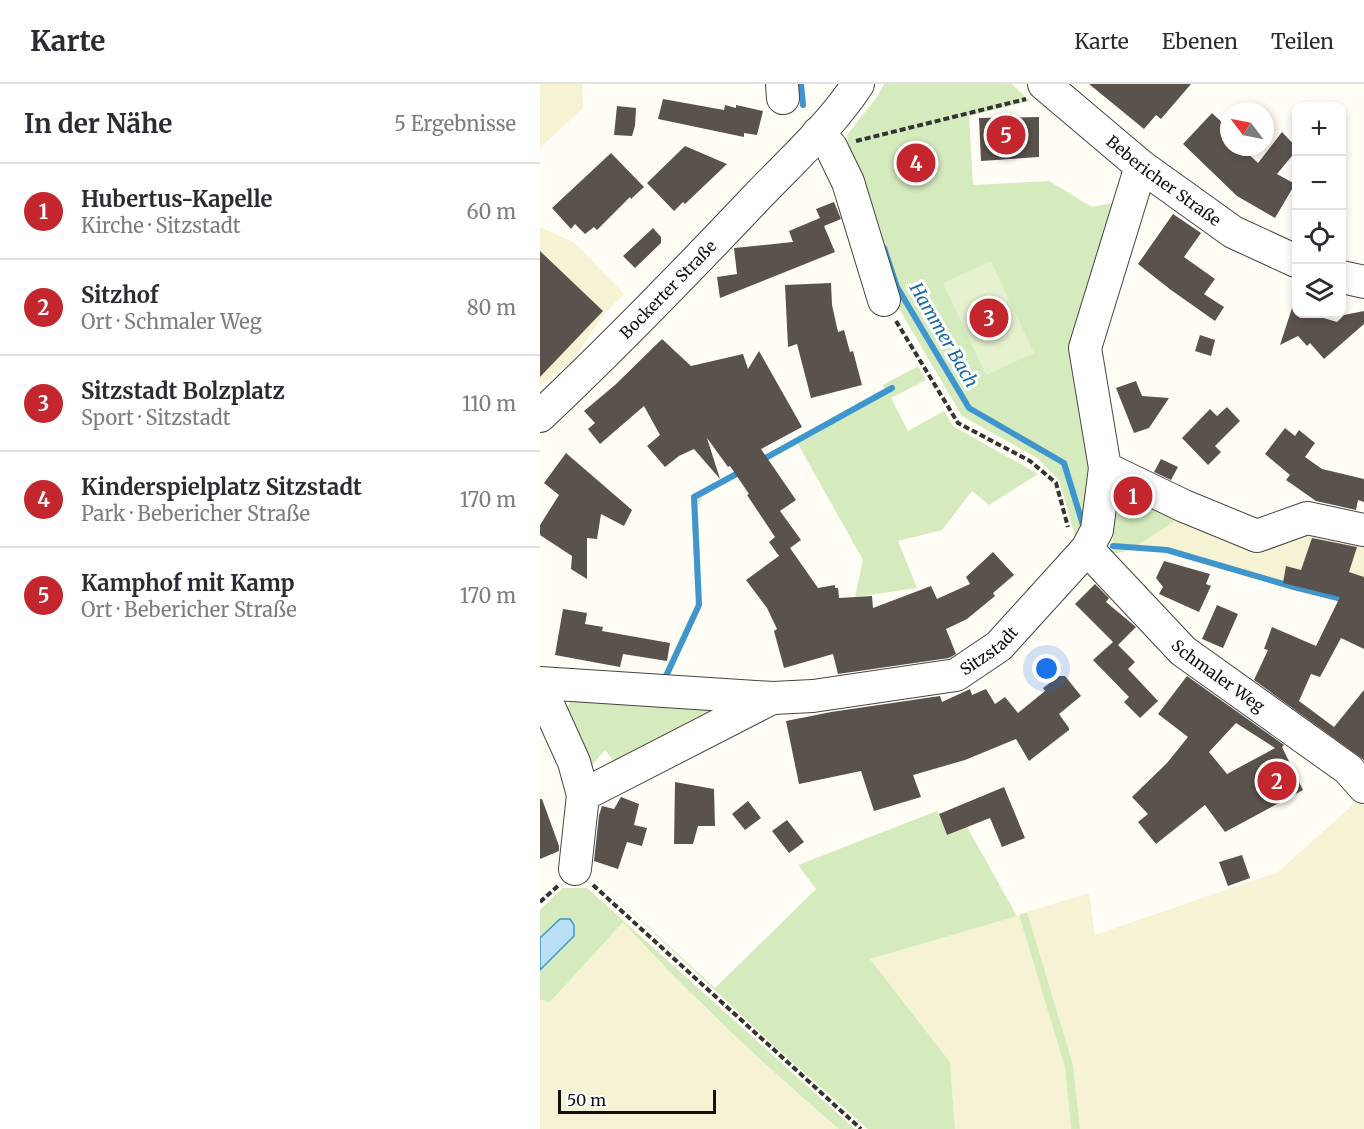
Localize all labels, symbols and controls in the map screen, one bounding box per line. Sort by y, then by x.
text: Karte [30,23,105,59]
text: Karte [1074,28,1129,55]
text: Ebenen [1162,28,1238,55]
text: Teilen [1271,28,1334,55]
north arrow [1220,102,1274,156]
map controls [1292,102,1346,318]
button: + [1292,102,1346,156]
text: In der Nähe [24,107,172,140]
text: 5 Ergebnisse [394,111,516,136]
pin: 5 [986,112,1026,158]
street label: Bebericher Straße [1102,131,1225,230]
pin: 4 [896,140,935,185]
button: − [1292,156,1346,210]
text: Hubertus-Kapelle [81,185,273,213]
text: 1 [39,199,48,224]
text: 60 m [466,199,516,224]
button: locate [1292,210,1346,264]
text: Kirche · Sitzstadt [81,213,241,238]
street label: Bockerter Straße [615,236,720,343]
button: layers [1292,264,1346,318]
water label: Hammer Bach [904,277,983,392]
text: Sitzhof [81,281,159,309]
text: 2 [38,295,49,320]
text: 80 m [467,295,516,320]
pin: 3 [970,296,1008,340]
text: Ort · Schmaler Weg [81,309,262,334]
text: Sitzstadt Bolzplatz [81,377,285,405]
text: 3 [38,391,49,416]
text: 110 m [462,391,516,416]
text: Sport · Sitzstadt [81,405,231,430]
text: Kinderspielplatz Sitzstadt [81,473,362,501]
pin: 1 [1114,474,1152,518]
text: 4 [37,487,50,512]
text: 170 m [460,487,516,512]
text: Park · Bebericher Straße [81,501,310,526]
text: Kamphof mit Kamp [81,569,294,597]
text: 5 [38,583,49,608]
text: 170 m [460,583,516,608]
text: Ort · Bebericher Straße [81,597,297,622]
street label: Sitzstadt [956,622,1022,679]
street label: Schmaler Weg [1167,635,1269,716]
your location [1032,654,1061,683]
pin: 2 [1258,758,1296,804]
scale bar [558,1087,716,1114]
text: 50 m [567,1090,606,1110]

